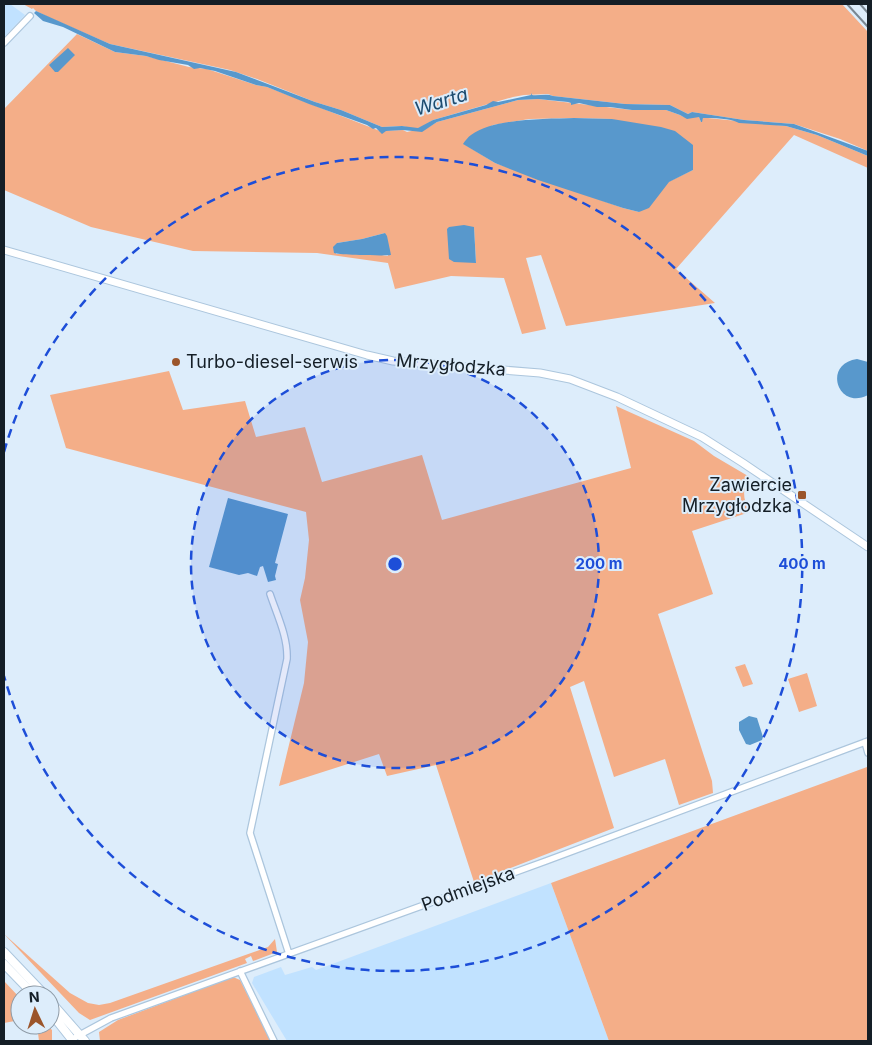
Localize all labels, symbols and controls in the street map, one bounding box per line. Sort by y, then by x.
water label: Warta [412,82,471,120]
street label: Mrzygłodzka [395,349,507,380]
place label: Turbo-diesel-serwis [186,351,358,372]
marker: Turbo-diesel-serwis [170,356,182,368]
place label: Zawiercie Mrzygłodzka [682,474,792,516]
marker: Zawiercie Mrzygłodzka [796,489,808,501]
text: 200 m [576,554,622,573]
text: 400 m [778,554,826,573]
centre of rings [386,555,404,573]
street label: Podmiejska [418,862,517,915]
north arrow [10,985,60,1035]
text: N [28,988,40,1005]

